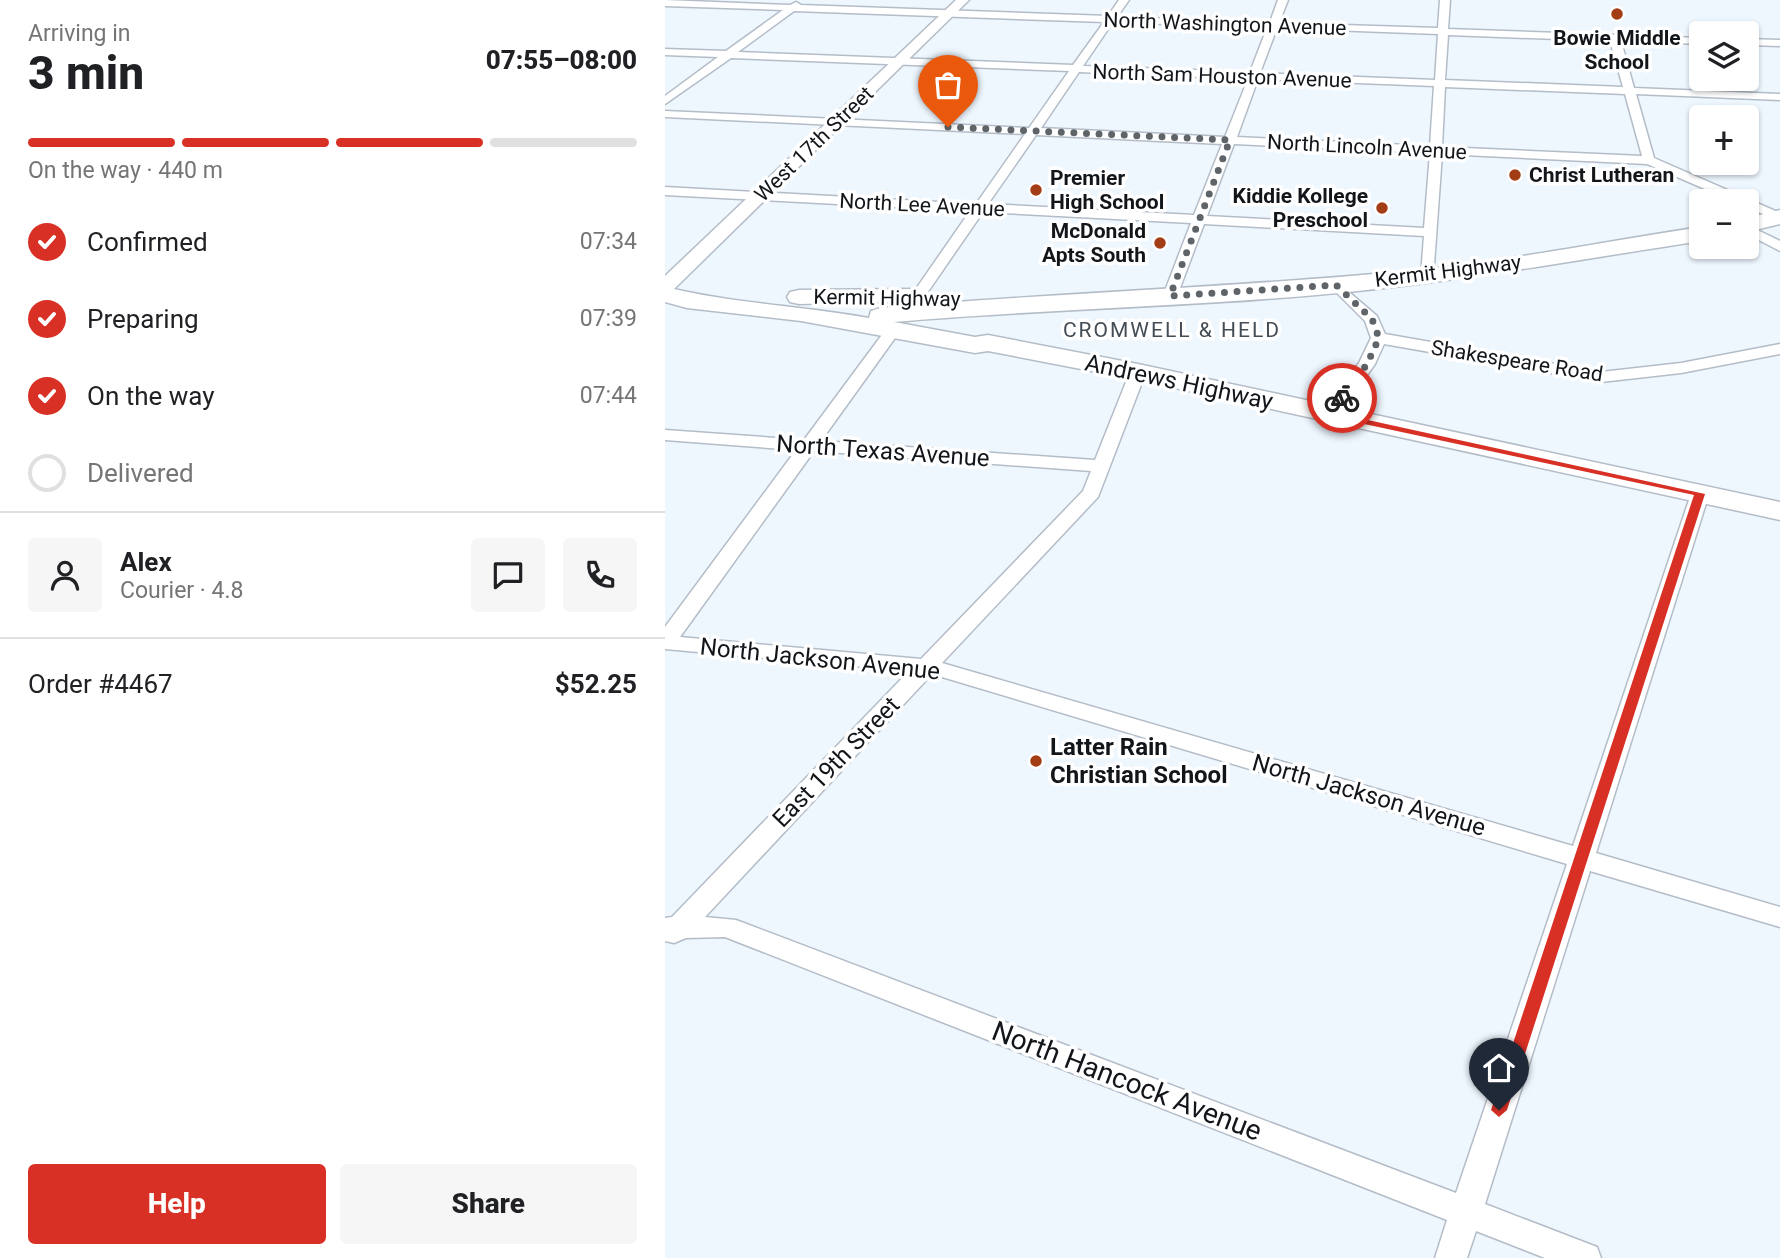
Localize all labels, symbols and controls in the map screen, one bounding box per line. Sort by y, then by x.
marker: Bowie Middle School [1609,6,1625,22]
street label: North Washington Avenue [1103,8,1347,40]
text: Arriving in [28,20,131,47]
map controls [1689,21,1759,259]
button: layers [1689,21,1759,91]
place label: Bowie Middle School [1553,26,1681,74]
text: 07:55–08:00 [486,45,637,75]
text: 3 min [28,46,144,100]
pin [918,55,978,127]
street label: North Sam Houston Avenue [1092,59,1352,93]
icon: bag [929,66,967,104]
street label: West 17th Street [750,81,878,206]
button: + [1689,105,1759,175]
street label: North Lincoln Avenue [1267,130,1467,164]
text: On the way · 440 m [28,157,223,184]
place label: Christ Lutheran [1529,163,1674,187]
place label: Premier High School [1050,166,1164,214]
marker: Christ Lutheran [1507,167,1523,183]
marker: Premier High School [1028,182,1044,198]
place label: Kiddie Kollege Preschool [1233,184,1368,232]
street label: North Lee Avenue [839,189,1005,221]
button: − [1689,189,1759,259]
marker: Kiddie Kollege Preschool [1374,200,1390,216]
place label: McDonald Apts South [1042,219,1146,267]
icon: check [28,223,66,261]
text: Confirmed [87,227,208,257]
text: 07:34 [580,228,637,255]
marker: McDonald Apts South [1152,235,1168,251]
street label: Kermit Highway [1373,250,1523,292]
street label: Kermit Highway [813,285,961,311]
icon: check [28,300,66,338]
text: Preparing [87,304,199,334]
text: 07:39 [580,305,637,332]
district label: CROMWELL & HELD [1063,318,1281,342]
street label: Shakespeare Road [1429,336,1605,386]
street label: Andrews Highway [1082,348,1276,416]
courier [1307,363,1377,433]
icon: check [28,377,66,415]
icon: bike [1323,379,1361,417]
text: On the way [87,381,215,411]
text: 07:44 [580,382,637,409]
street label: North Texas Avenue [775,430,991,472]
text: Delivered [87,458,194,488]
button: person [28,538,102,612]
button: chat [471,538,545,612]
button: phone [563,538,637,612]
text: Alex [120,547,172,577]
text: Courier · 4.8 [120,577,243,604]
street label: North Jackson Avenue [699,632,941,686]
text: Order #4467 [28,669,173,699]
text: $52.25 [555,669,637,699]
street label: East 19th Street [767,691,905,833]
place label: Latter Rain Christian School [1050,733,1228,789]
street label: North Jackson Avenue [1249,748,1489,842]
marker: Latter Rain Christian School [1028,753,1044,769]
street label: North Hancock Avenue [987,1014,1267,1148]
pin [1469,1038,1529,1110]
icon: home [1480,1049,1518,1087]
button: Help [28,1164,326,1244]
button: Share [340,1164,637,1244]

